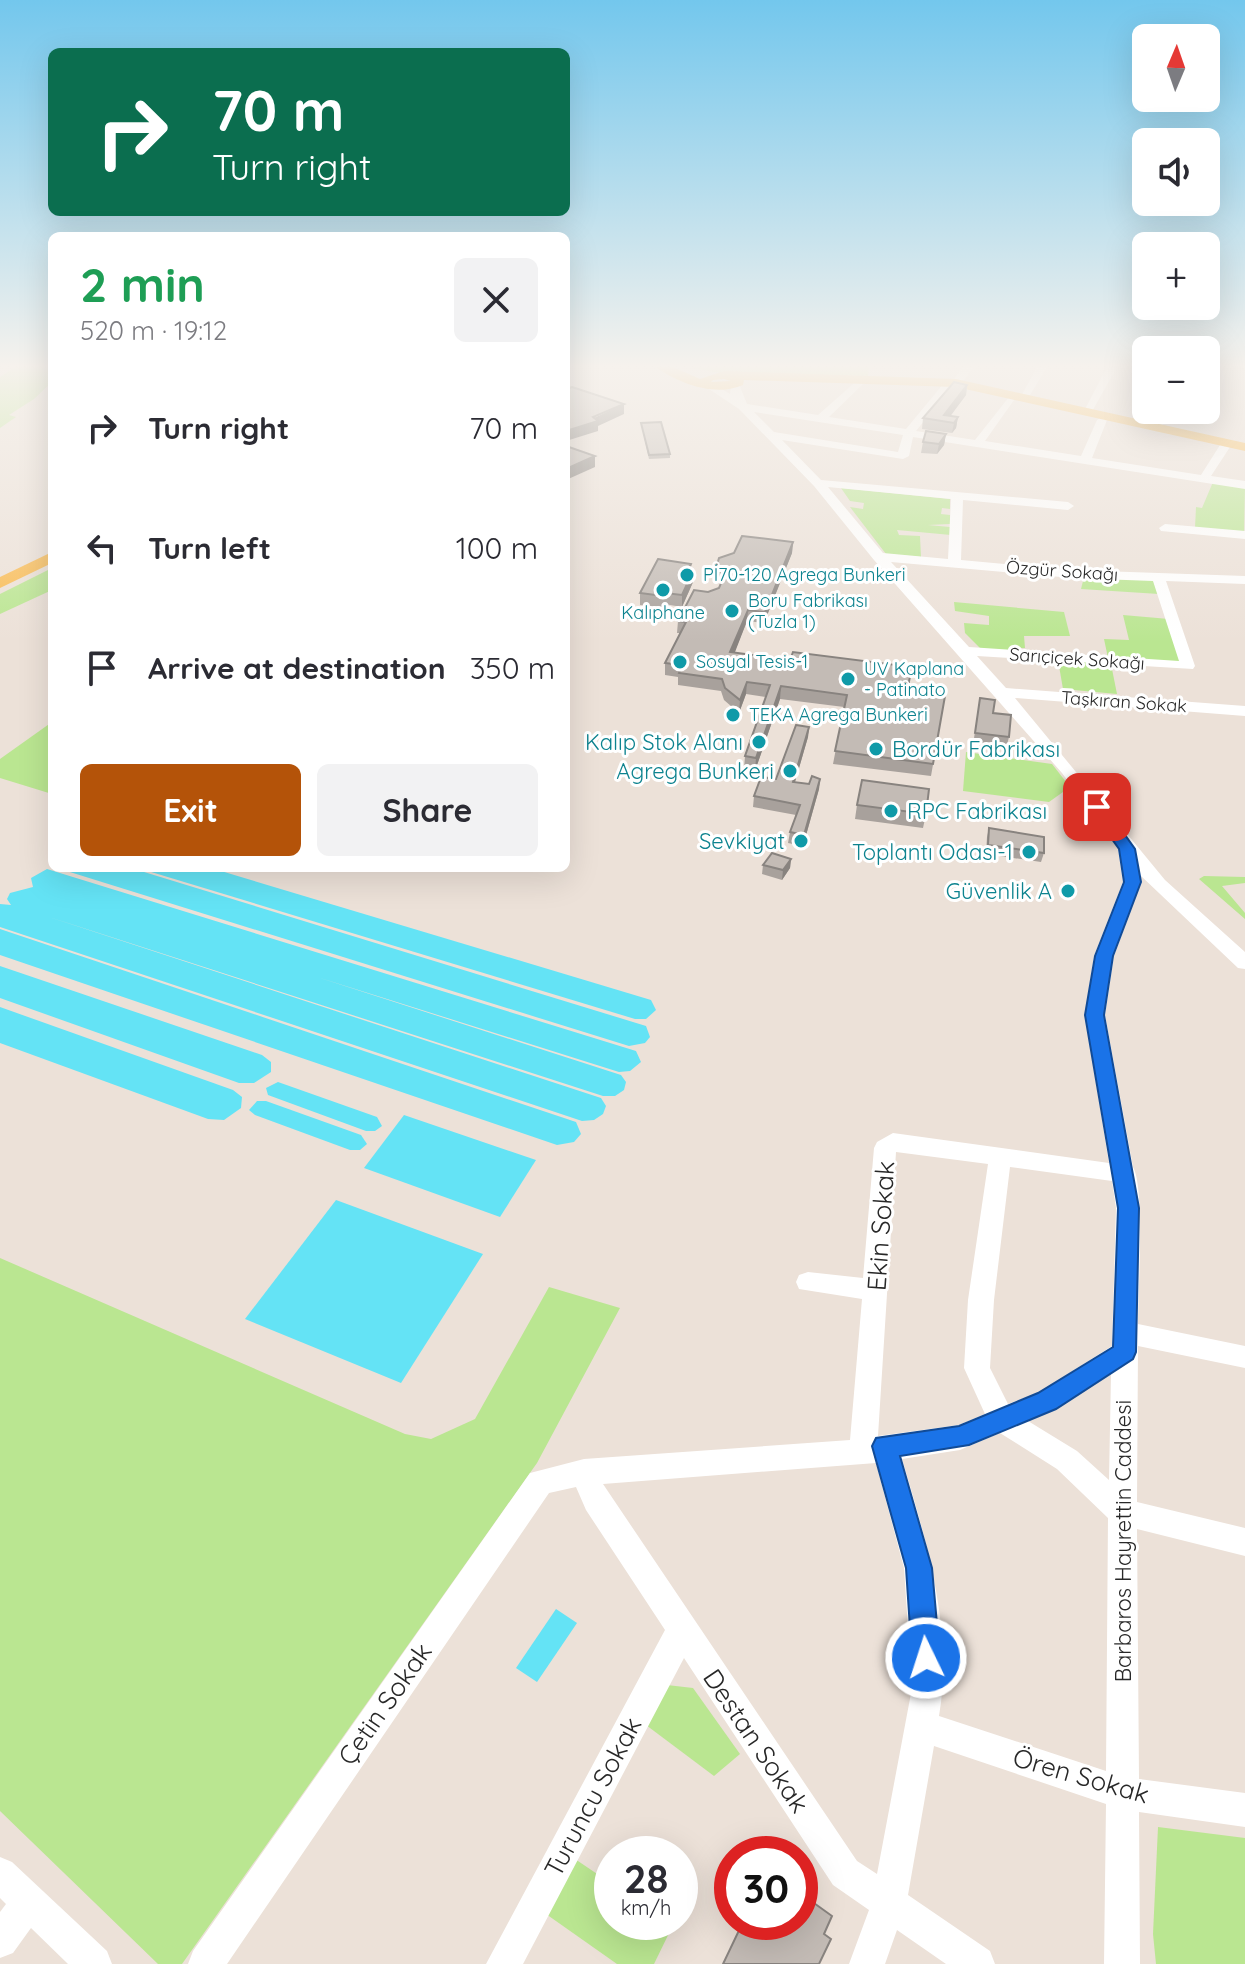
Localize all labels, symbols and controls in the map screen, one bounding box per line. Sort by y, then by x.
north arrow [1132,24,1220,112]
map controls [1132,24,1220,424]
text: 70 m [212,75,344,145]
icon: right [80,80,184,184]
button: sound [1132,128,1220,216]
text: Turn right [212,144,371,189]
button: + [1132,232,1220,320]
text: 2 min [80,254,205,314]
button: close [454,258,538,342]
text: 520 m · 19:12 [80,314,227,347]
button: − [1132,336,1220,424]
icon: right [80,406,124,450]
text: Turn right [148,409,289,447]
text: 70 m [469,409,538,447]
icon: left [80,526,124,570]
text: Turn left [148,529,271,567]
text: 100 m [456,529,538,567]
street label: Özgür Sokağı [1005,555,1119,586]
place label: Pİ70-120 Agrega Bunkeri [703,563,906,586]
marker: Pİ70-120 Agrega Bunkeri [678,566,696,584]
marker: Kalıphane [654,581,672,599]
place label: Boru Fabrikası (Tuzla 1) [748,589,868,633]
place label: Kalıphane [621,601,705,624]
marker: Boru Fabrikası (Tuzla 1) [723,602,741,620]
street label: Sarıçiçek Sokağı [1009,642,1145,675]
icon: arrive [80,646,124,690]
text: Arrive at destination [148,649,446,687]
text: 350 m [470,649,555,687]
place label: Sosyal Tesis-1 [696,650,808,673]
marker: Sosyal Tesis-1 [671,653,689,671]
place label: UV Kaplana - Patinato [864,657,964,701]
marker: UV Kaplana - Patinato [839,670,857,688]
street label: Taşkıran Sokak [1060,686,1188,717]
place label: TEKA Agrega Bunkeri [749,703,928,726]
marker: TEKA Agrega Bunkeri [724,706,742,724]
place label: Kalıp Stok Alanı [585,728,743,756]
marker: Kalıp Stok Alanı [750,733,768,751]
place label: Bordür Fabrikası [892,735,1060,763]
marker: Bordür Fabrikası [867,740,885,758]
place label: Agrega Bunkeri [616,757,774,785]
marker: Agrega Bunkeri [781,762,799,780]
button: Exit [80,764,301,856]
button: Share [317,764,538,856]
pin [1063,773,1131,841]
icon: arrive [1075,785,1119,829]
place label: RPC Fabrikası [907,797,1047,825]
marker: RPC Fabrikası [882,802,900,820]
place label: Sevkiyat [699,827,785,855]
marker: Sevkiyat [792,832,810,850]
place label: Toplantı Odası-1 [852,838,1013,866]
marker: Toplantı Odası-1 [1020,843,1038,861]
place label: Güvenlik A [946,877,1052,905]
marker: Güvenlik A [1059,882,1077,900]
street label: Ekin Sokak [860,1160,902,1292]
street label: Barbaros Hayrettin Caddesi [1109,1400,1137,1682]
position arrow [884,1616,968,1700]
street label: Çetin Sokak [330,1636,439,1771]
street label: Destan Sokak [696,1663,817,1819]
street label: Turuncu Sokak [537,1711,649,1882]
street label: Ören Sokak [1009,1740,1153,1811]
speed limit sign: 30 [714,1836,818,1940]
text: 28 [624,1853,668,1903]
text: km/h [621,1895,671,1920]

